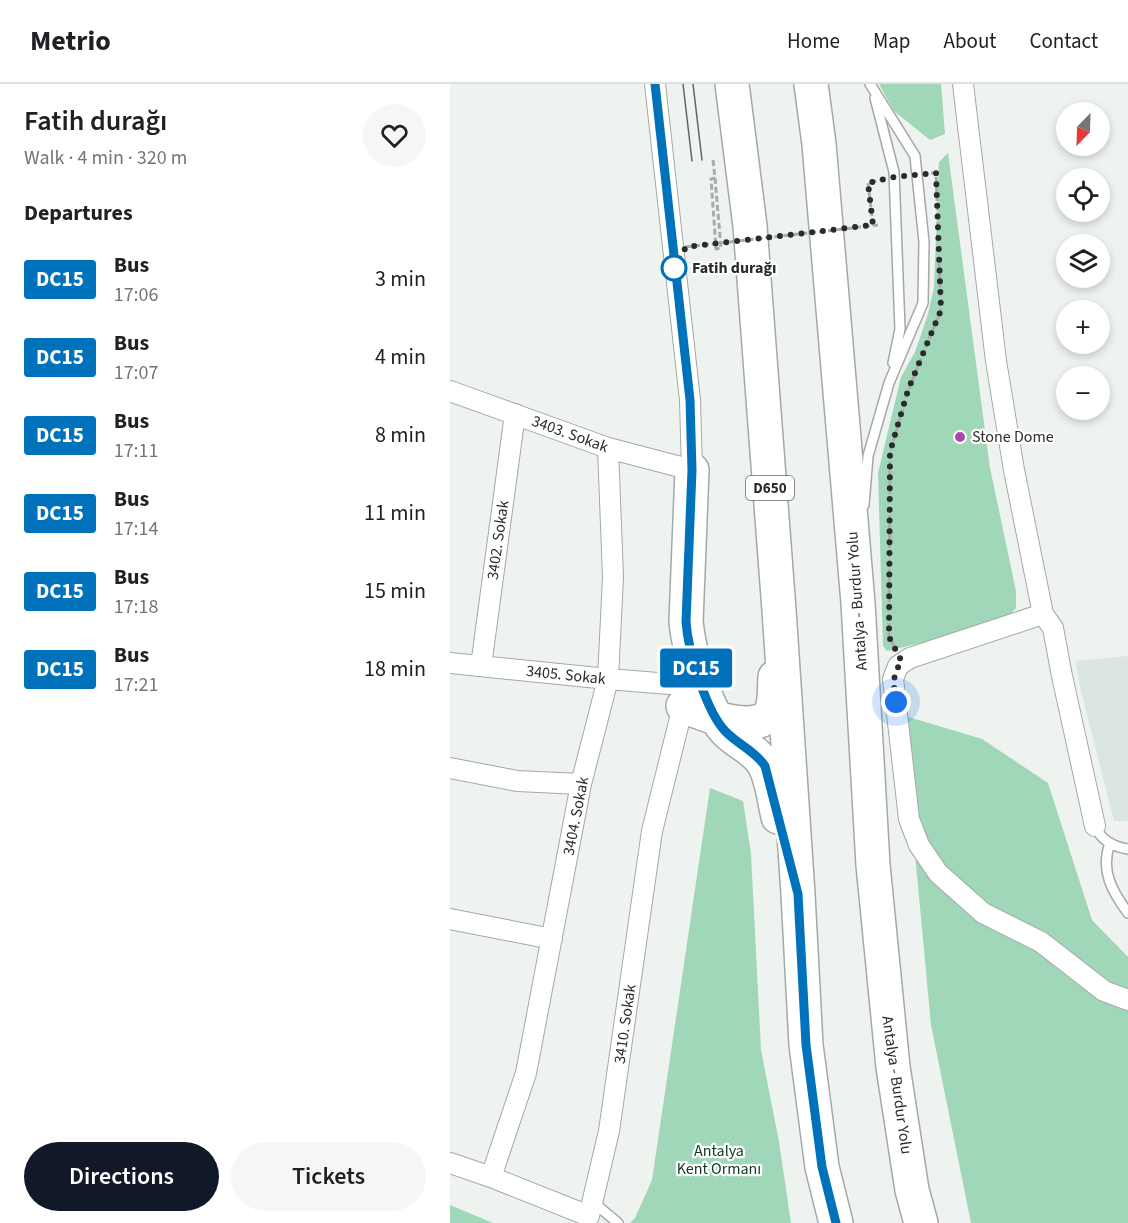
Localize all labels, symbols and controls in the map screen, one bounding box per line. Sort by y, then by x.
text: Metrio [30,21,111,61]
text: Home [787,26,840,56]
text: Map [873,26,911,56]
text: About [944,26,996,56]
text: Contact [1029,26,1098,56]
text: Fatih durağı [24,101,167,141]
north arrow [1056,102,1110,156]
map controls [1056,102,1110,420]
button: heart [363,104,426,167]
text: Walk · 4 min · 320 m [24,144,187,172]
button: locate [1056,168,1110,222]
text: Departures [24,197,133,229]
button: layers [1056,234,1110,288]
text: Bus [114,249,149,281]
marker: Fatih durağı [661,255,687,281]
place label: Fatih durağı [692,257,776,279]
text: 3 min [375,263,426,295]
text: DC15 [36,264,84,294]
text: 17:06 [114,281,158,309]
button: + [1056,300,1110,354]
text: Bus [114,327,149,359]
text: 4 min [375,341,426,373]
text: DC15 [36,342,84,372]
text: 17:07 [114,359,158,387]
button: − [1056,366,1110,420]
text: Bus [114,405,149,437]
street label: 3403. Sokak [529,410,611,458]
text: 8 min [375,419,426,451]
text: DC15 [36,420,84,450]
place label: Stone Dome [972,426,1054,448]
marker: Stone Dome [953,430,967,444]
text: 17:11 [114,437,158,465]
road number: D650 [746,476,794,500]
text: Bus [114,483,149,515]
text: 11 min [364,497,426,529]
text: DC15 [36,498,84,528]
street label: 3402. Sokak [482,499,514,581]
text: 17:14 [114,515,158,543]
street label: Antalya - Burdur Yolu [841,531,873,671]
text: Bus [114,561,149,593]
text: 15 min [364,575,426,607]
text: DC15 [36,576,84,606]
text: 17:18 [114,593,158,621]
text: Bus [114,639,149,671]
line badge: DC15 [654,648,738,688]
text: 18 min [364,653,426,685]
text: DC15 [672,653,720,683]
text: DC15 [36,654,84,684]
street label: 3405. Sokak [525,660,607,690]
text: 17:21 [114,671,158,699]
your location [881,687,911,717]
street label: 3404. Sokak [558,775,594,857]
street label: 3410. Sokak [609,983,641,1065]
street label: Antalya - Burdur Yolu [876,1014,918,1156]
park label: Antalya Kent Ormanı [677,1140,761,1180]
button: Directions [24,1142,219,1211]
button: Tickets [231,1142,426,1211]

